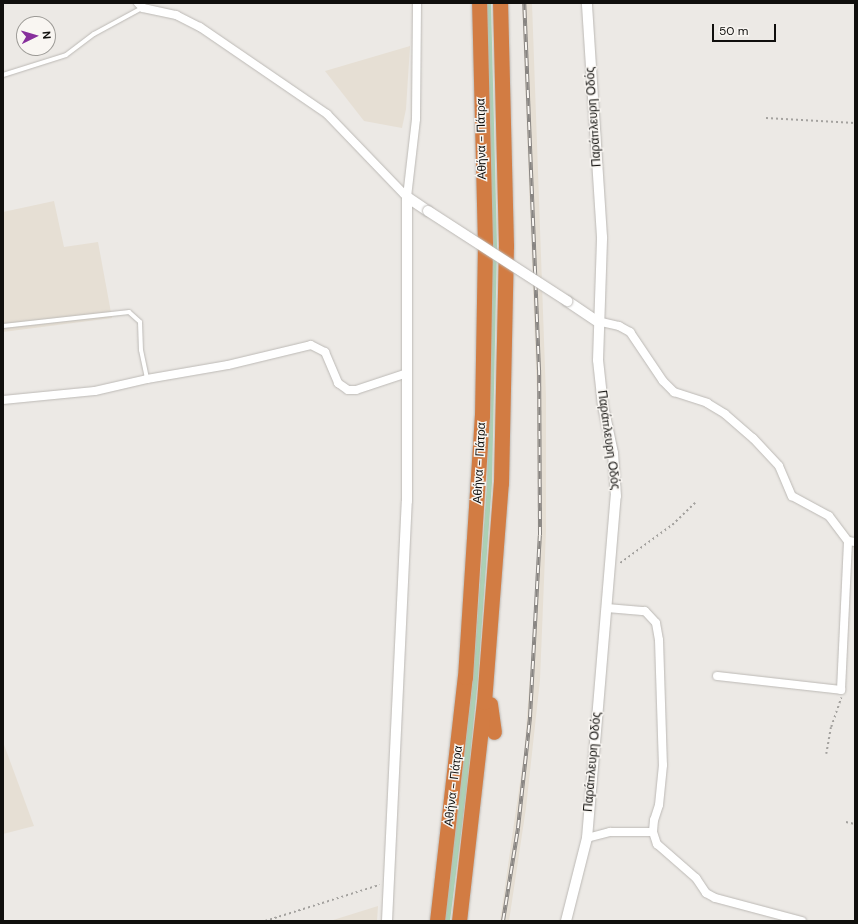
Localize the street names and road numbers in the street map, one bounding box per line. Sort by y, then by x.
street label: Παράπλευρη Οδός [583,67,605,167]
street label: Αθήνα - Πάτρα [474,98,490,180]
street label: Παράπλευρη Οδός [594,389,622,491]
street label: Αθήνα - Πάτρα [471,422,489,504]
street label: Παράπλευρη Οδός [581,711,605,813]
street label: Αθήνα - Πάτρα [442,745,466,827]

